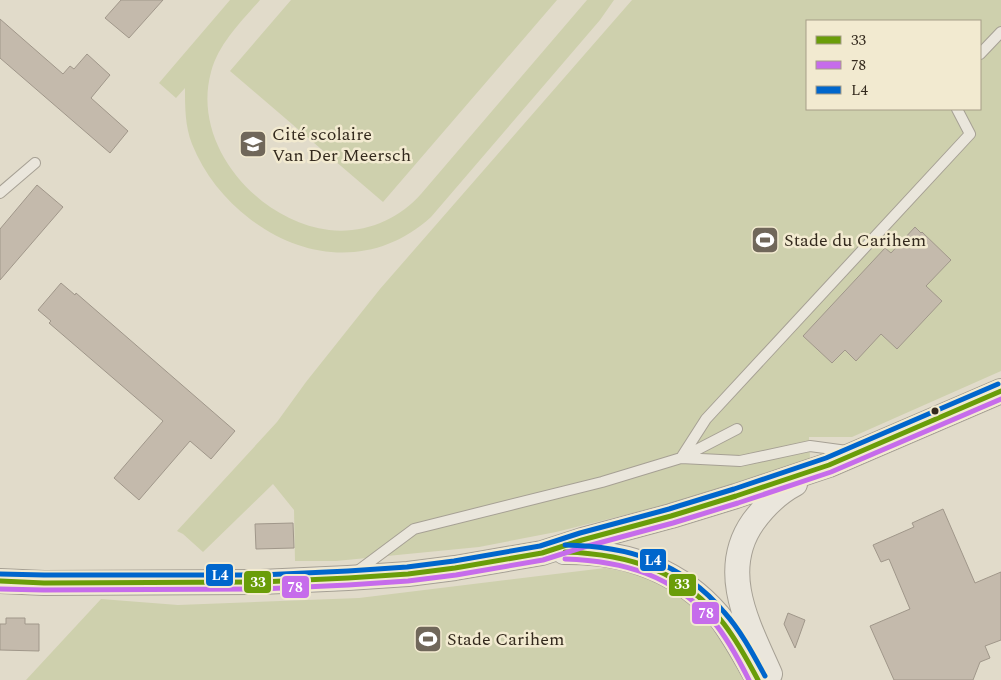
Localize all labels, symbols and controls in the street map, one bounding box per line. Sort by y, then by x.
legend [806,20,981,110]
text: 33 [851,29,867,52]
text: 78 [851,54,866,77]
text: L4 [851,79,868,102]
place label: Cité scolaire Van Der Meersch [272,121,411,169]
school or university icon: Cité scolaire Van Der Meersch [238,129,268,159]
sports icon: Stade du Carihem [750,225,780,255]
place label: Stade du Carihem [784,227,926,254]
unlabelled marker [930,406,940,416]
line badge: L4 [639,548,667,572]
text: L4 [645,550,662,571]
line badge: L4 [205,563,234,587]
text: L4 [212,565,229,586]
line badge: 33 [243,570,272,594]
text: 33 [250,572,266,593]
line badge: 33 [668,573,697,597]
text: 33 [674,574,690,595]
line badge: 78 [281,575,310,599]
text: 78 [287,577,303,598]
line badge: 78 [691,601,720,625]
text: 78 [698,603,714,624]
sports icon: Stade Carihem [413,624,443,654]
place label: Stade Carihem [447,626,565,653]

